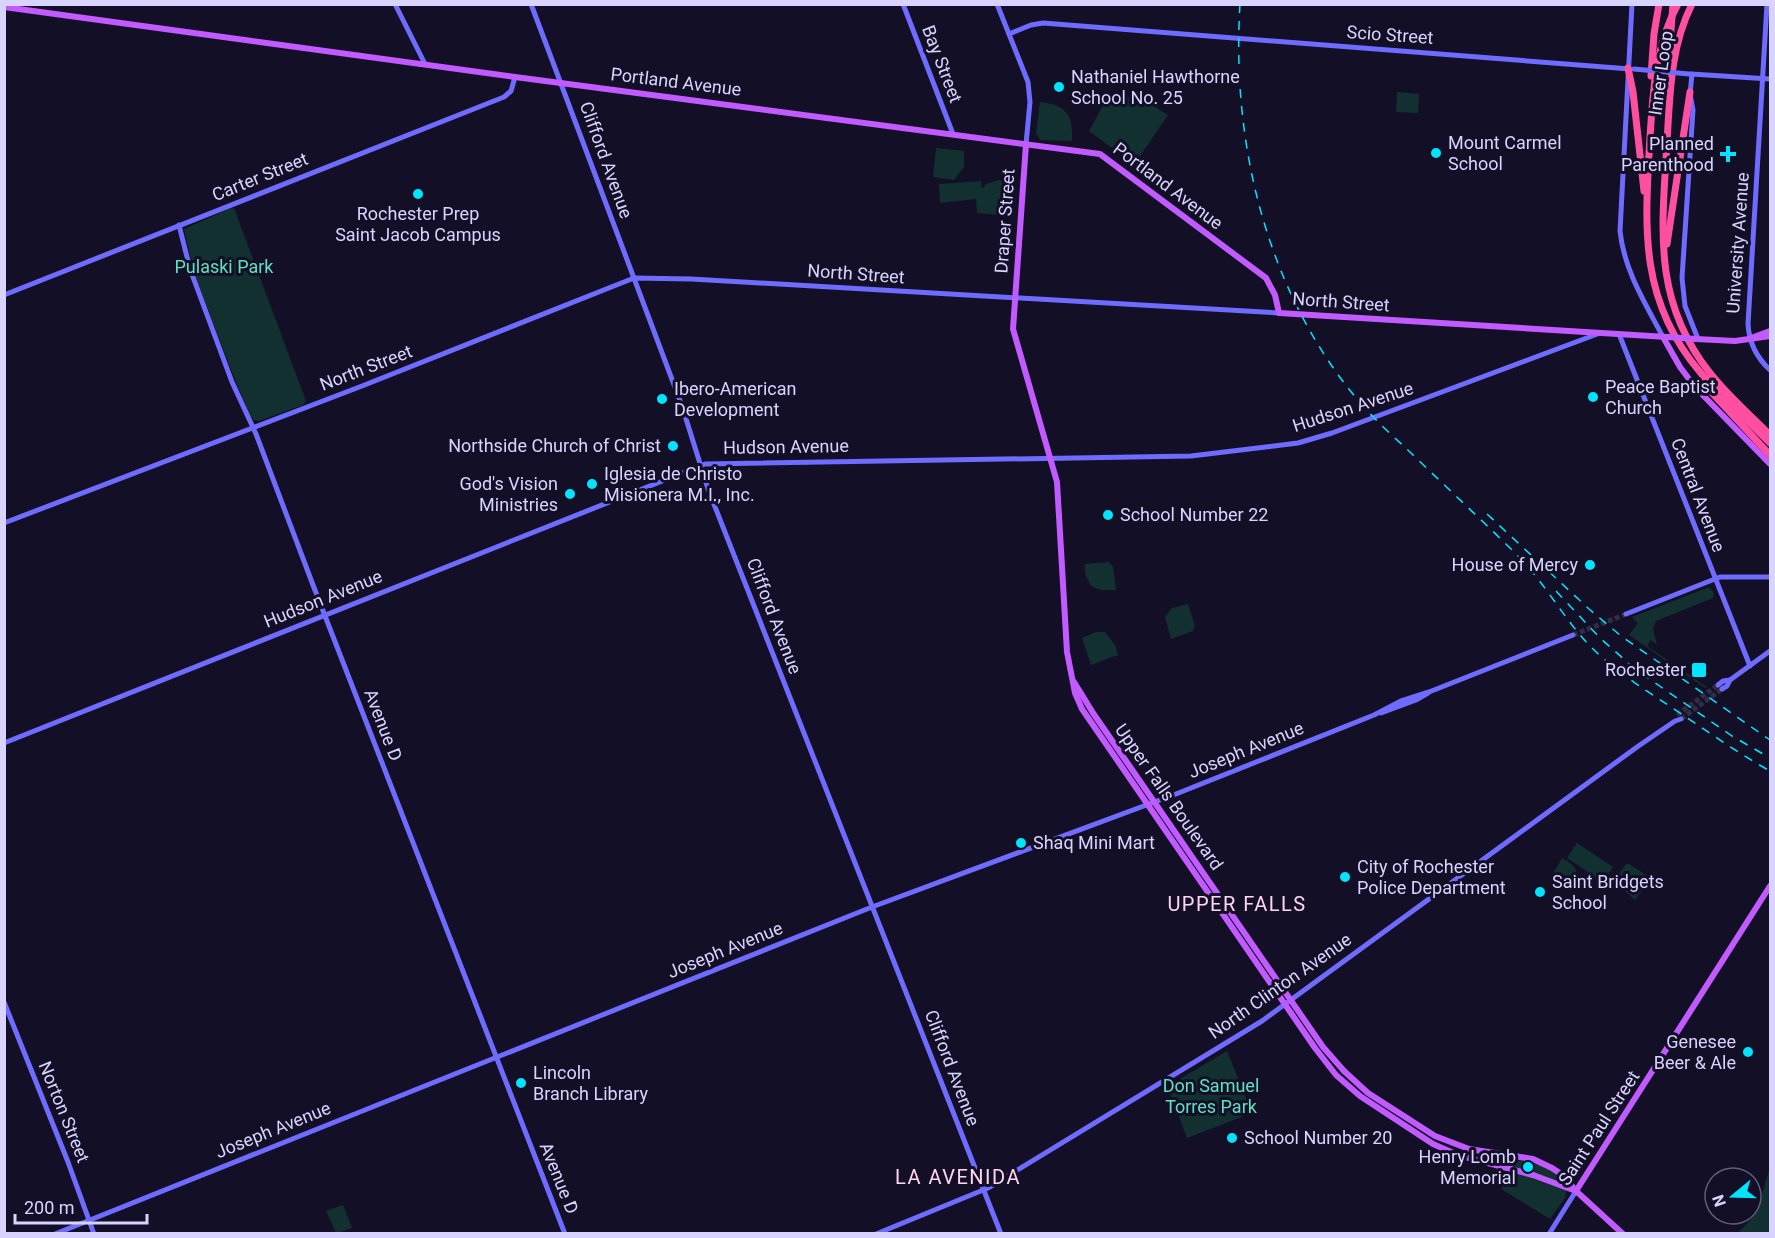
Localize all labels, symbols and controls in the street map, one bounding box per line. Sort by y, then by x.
street label: Scio Street [1346,21,1434,48]
street label: Bay Street [918,22,967,106]
street label: Inner Loop [1644,29,1677,117]
street label: Portland Avenue [610,63,743,100]
place label: Nathaniel Hawthorne School No. 25 [1071,66,1240,108]
marker: Nathaniel Hawthorne School No. 25 [1052,80,1066,94]
street label: Clifford Avenue [576,99,637,221]
place label: Mount Carmel School [1448,132,1562,174]
place label: Planned Parenthood [1621,133,1714,175]
street label: Portland Avenue [1109,138,1227,234]
marker: Planned Parenthood [1719,145,1737,163]
marker: Mount Carmel School [1429,146,1443,160]
street label: Carter Street [209,148,311,205]
street label: Draper Street [990,168,1019,274]
street label: University Avenue [1722,172,1753,314]
marker: Rochester Prep Saint Jacob Campus [411,187,425,201]
place label: Rochester Prep Saint Jacob Campus [335,203,501,245]
park label: Pulaski Park [175,256,274,277]
street label: North Street [807,260,905,287]
street label: North Street [1292,288,1390,315]
street label: North Street [317,340,415,395]
place label: Peace Baptist Church [1605,376,1716,418]
street label: Hudson Avenue [1290,377,1416,436]
place label: Ibero-American Development [674,378,796,420]
marker: Peace Baptist Church [1586,390,1600,404]
marker: Ibero-American Development [655,392,669,406]
place label: Northside Church of Christ [448,435,661,456]
street label: Hudson Avenue [723,435,849,458]
street label: Central Avenue [1667,435,1730,555]
marker: Northside Church of Christ [666,439,680,453]
place label: Iglesia de Christo Misionera M.I., Inc. [604,463,755,505]
place label: God's Vision Ministries [459,473,558,515]
marker: Iglesia de Christo Misionera M.I., Inc. [585,477,599,491]
marker: God's Vision Ministries [563,487,577,501]
place label: School Number 22 [1120,504,1268,525]
marker: School Number 22 [1101,508,1115,522]
place label: House of Mercy [1452,554,1578,575]
street label: Clifford Avenue [743,555,806,677]
marker: House of Mercy [1583,558,1597,572]
street label: Hudson Avenue [261,565,385,632]
place label: Rochester [1605,659,1686,680]
marker: Rochester [1690,661,1708,679]
street label: Avenue D [360,686,407,764]
street label: Joseph Avenue [1185,717,1306,782]
street label: Upper Falls Boulevard [1111,720,1228,874]
place label: Shaq Mini Mart [1033,832,1155,853]
marker: Shaq Mini Mart [1014,836,1028,850]
place label: City of Rochester Police Department [1357,856,1506,898]
marker: City of Rochester Police Department [1338,870,1352,884]
place label: Saint Bridgets School [1552,871,1664,913]
marker: Saint Bridgets School [1533,885,1547,899]
district label: UPPER FALLS [1167,892,1307,916]
street label: Joseph Avenue [664,917,785,982]
street label: North Clinton Avenue [1204,928,1355,1043]
street label: Clifford Avenue [921,1007,984,1129]
place label: Genesee Beer & Ale [1654,1031,1736,1073]
marker: Genesee Beer & Ale [1741,1045,1755,1059]
street label: Norton Street [35,1058,94,1166]
place label: Lincoln Branch Library [533,1062,648,1104]
street label: Saint Paul Street [1554,1066,1644,1189]
park label: Don Samuel Torres Park [1163,1075,1259,1117]
marker: Lincoln Branch Library [514,1076,528,1090]
street label: Joseph Avenue [212,1097,333,1162]
place label: School Number 20 [1244,1127,1392,1148]
marker: School Number 20 [1225,1131,1239,1145]
street label: Avenue D [536,1139,583,1217]
place label: Henry Lomb Memorial [1419,1146,1516,1188]
marker: Henry Lomb Memorial [1521,1160,1535,1174]
district label: LA AVENIDA [895,1165,1021,1189]
north arrow [1703,1166,1763,1226]
scale bar [15,1187,147,1225]
text: N [1708,1192,1730,1209]
text: 200 m [24,1197,75,1218]

